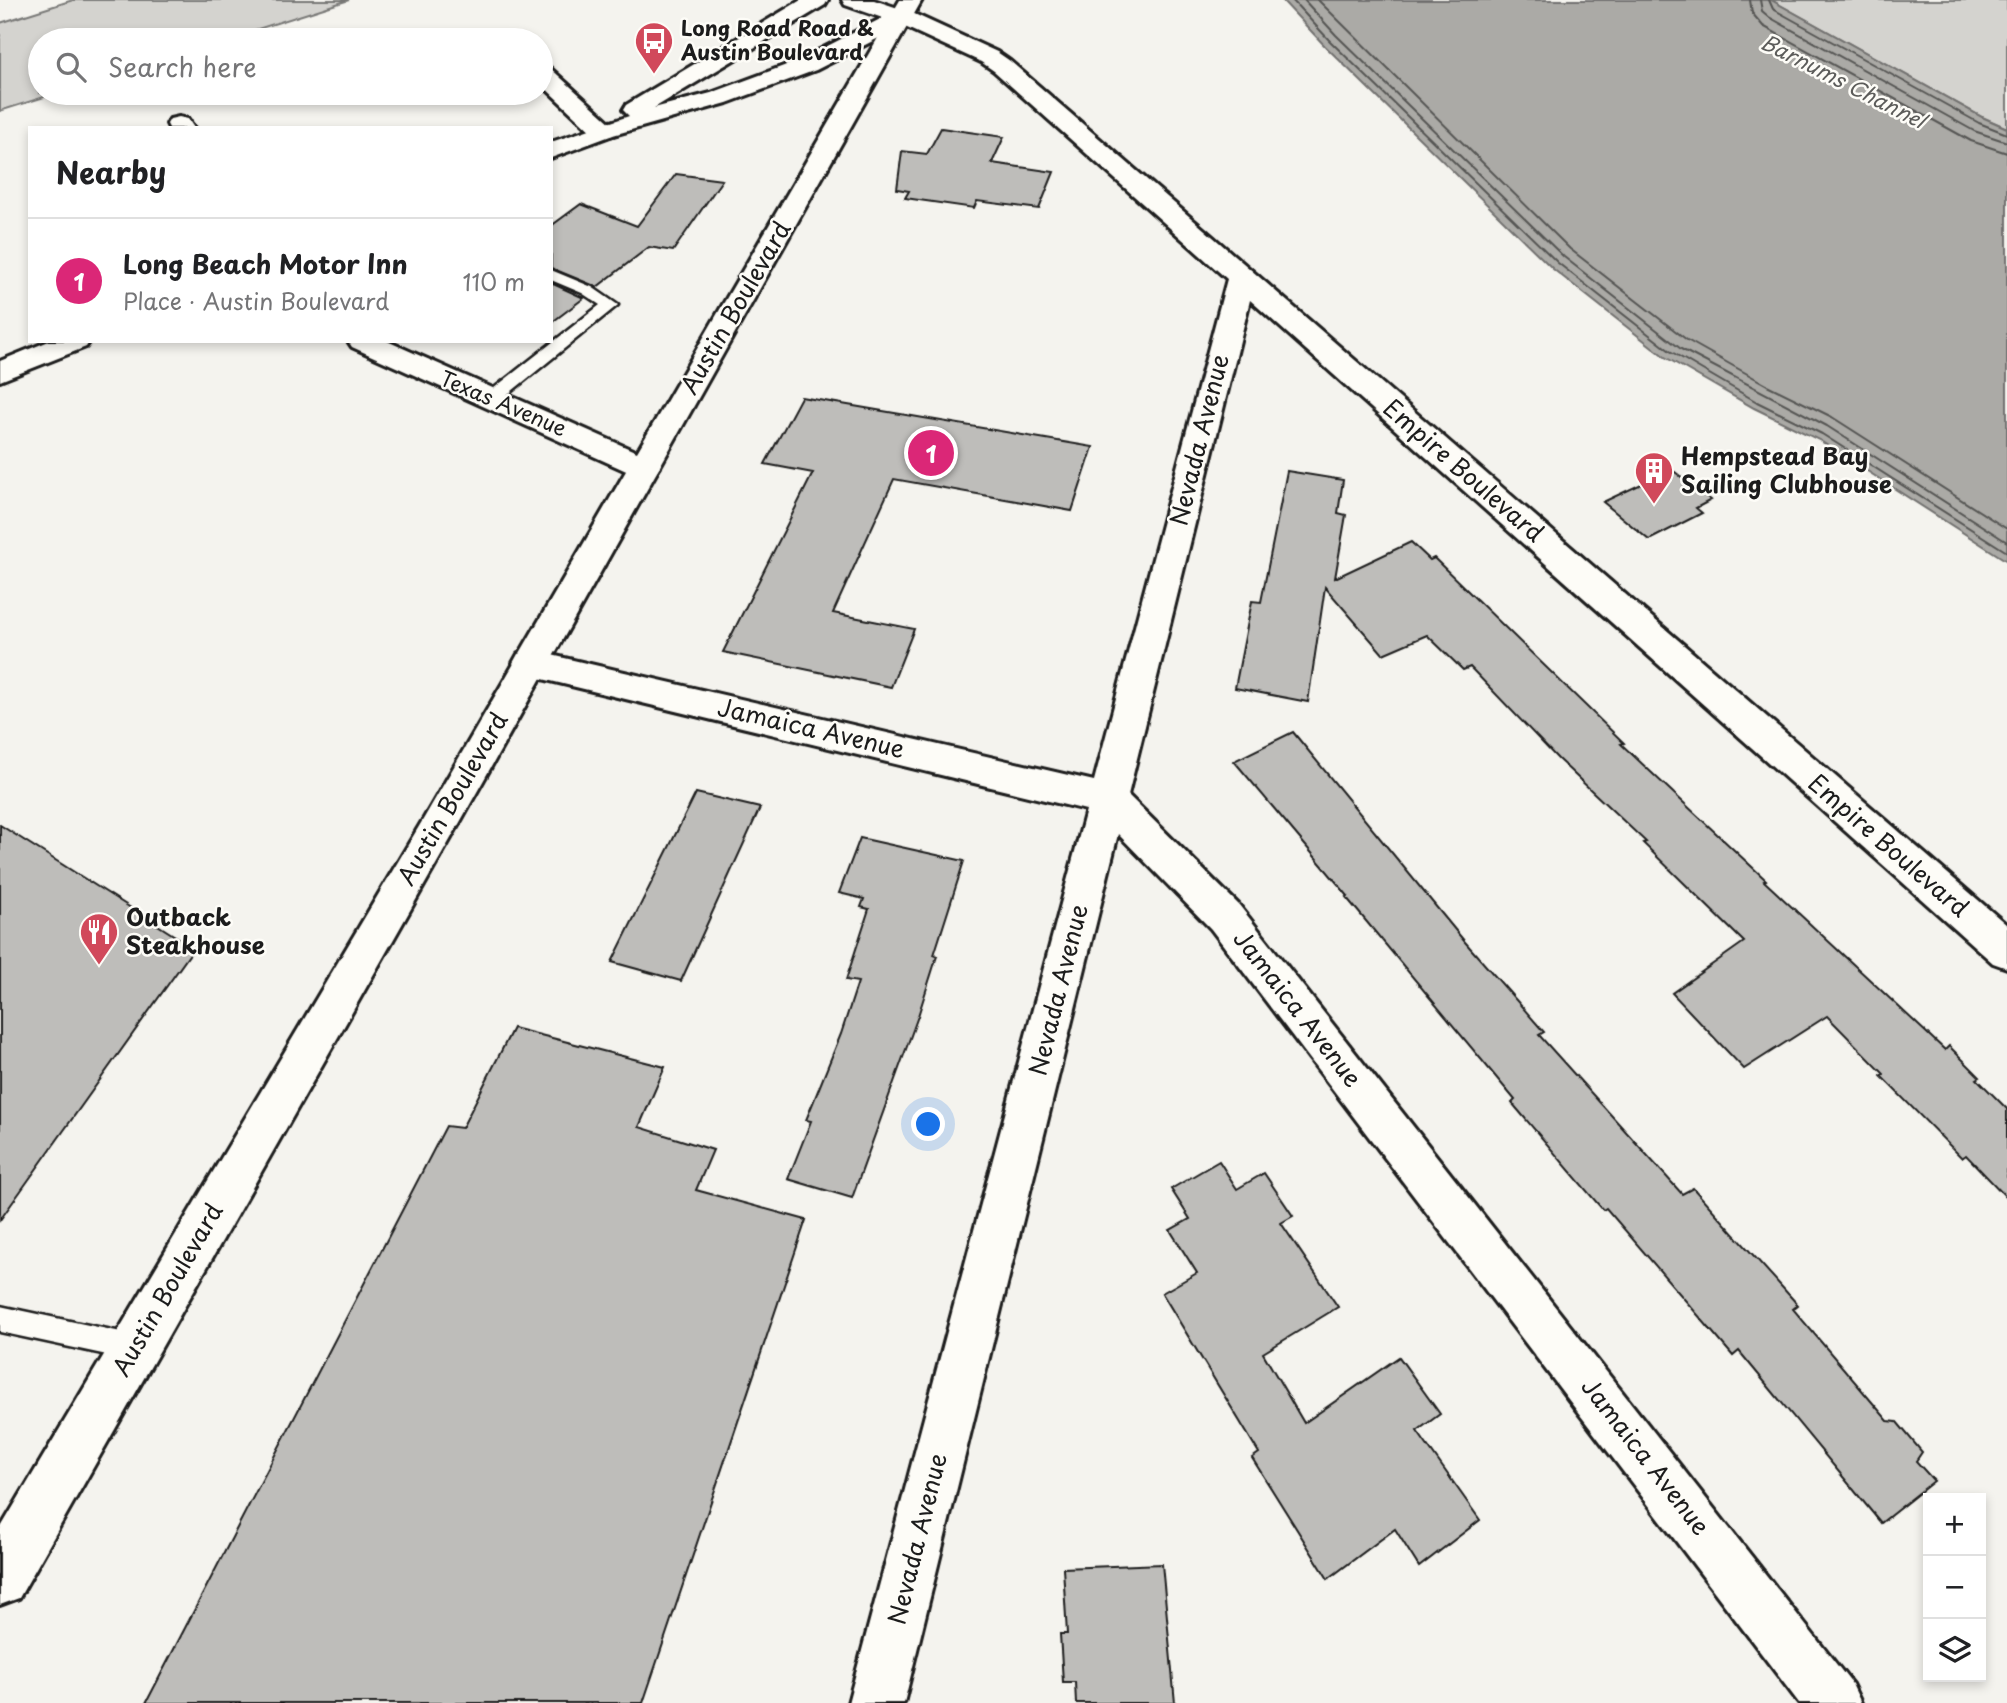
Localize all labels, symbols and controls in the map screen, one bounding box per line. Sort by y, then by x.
place label: Long Road Road & Austin Boulevard [680,11,874,67]
bus stop icon: Long Road Road & Austin Boulevard [633,20,675,75]
water label: Barnums Channel [1756,25,1934,137]
search box [28,28,553,105]
text: Search here [108,47,257,86]
icon: search [52,48,90,86]
text: Nearby [56,149,166,194]
street label: Austin Boulevard [670,213,799,400]
text: Long Beach Motor Inn [123,244,408,283]
text: 1 [74,264,85,299]
text: 110 m [463,264,525,299]
text: Place · Austin Boulevard [123,283,389,318]
street label: Nevada Avenue [1159,350,1237,529]
street label: Texas Avenue [436,361,572,443]
street label: Empire Boulevard [1376,389,1553,550]
pin: 1 [908,427,954,479]
place label: Hempstead Bay Sailing Clubhouse [1681,437,1892,501]
building icon: Hempstead Bay Sailing Clubhouse [1633,450,1675,505]
street label: Jamaica Avenue [715,688,908,766]
street label: Austin Boulevard [387,704,516,891]
street label: Empire Boulevard [1801,764,1978,925]
place label: Outback Steakhouse [126,898,265,962]
street label: Nevada Avenue [1018,900,1096,1079]
restaurant icon: Outback Steakhouse [78,911,120,966]
street label: Jamaica Avenue [1226,922,1371,1094]
your location [911,1107,945,1141]
street label: Austin Boulevard [102,1195,231,1382]
street label: Jamaica Avenue [1574,1370,1719,1542]
street label: Nevada Avenue [877,1449,955,1628]
map controls [1923,1493,1986,1682]
button: + [1923,1493,1986,1556]
button: − [1923,1556,1986,1619]
button: layers [1923,1619,1986,1682]

